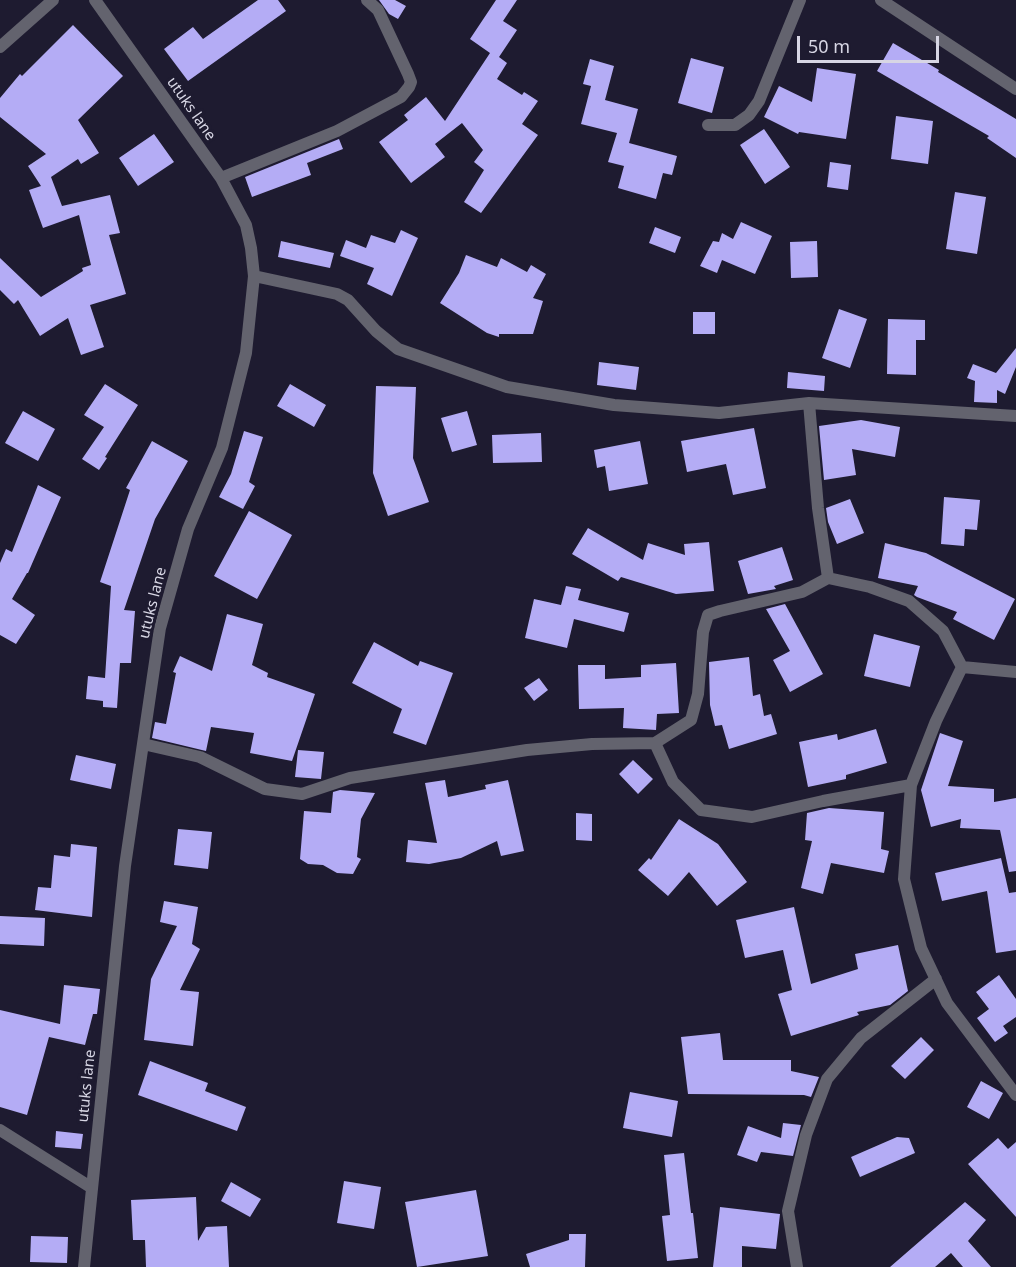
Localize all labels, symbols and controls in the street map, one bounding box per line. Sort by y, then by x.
scale bar [800,24,942,62]
text: 50 m [808,34,850,58]
street label: utuks lane [163,74,219,144]
street label: utuks lane [135,565,171,641]
street label: utuks lane [74,1049,100,1123]

